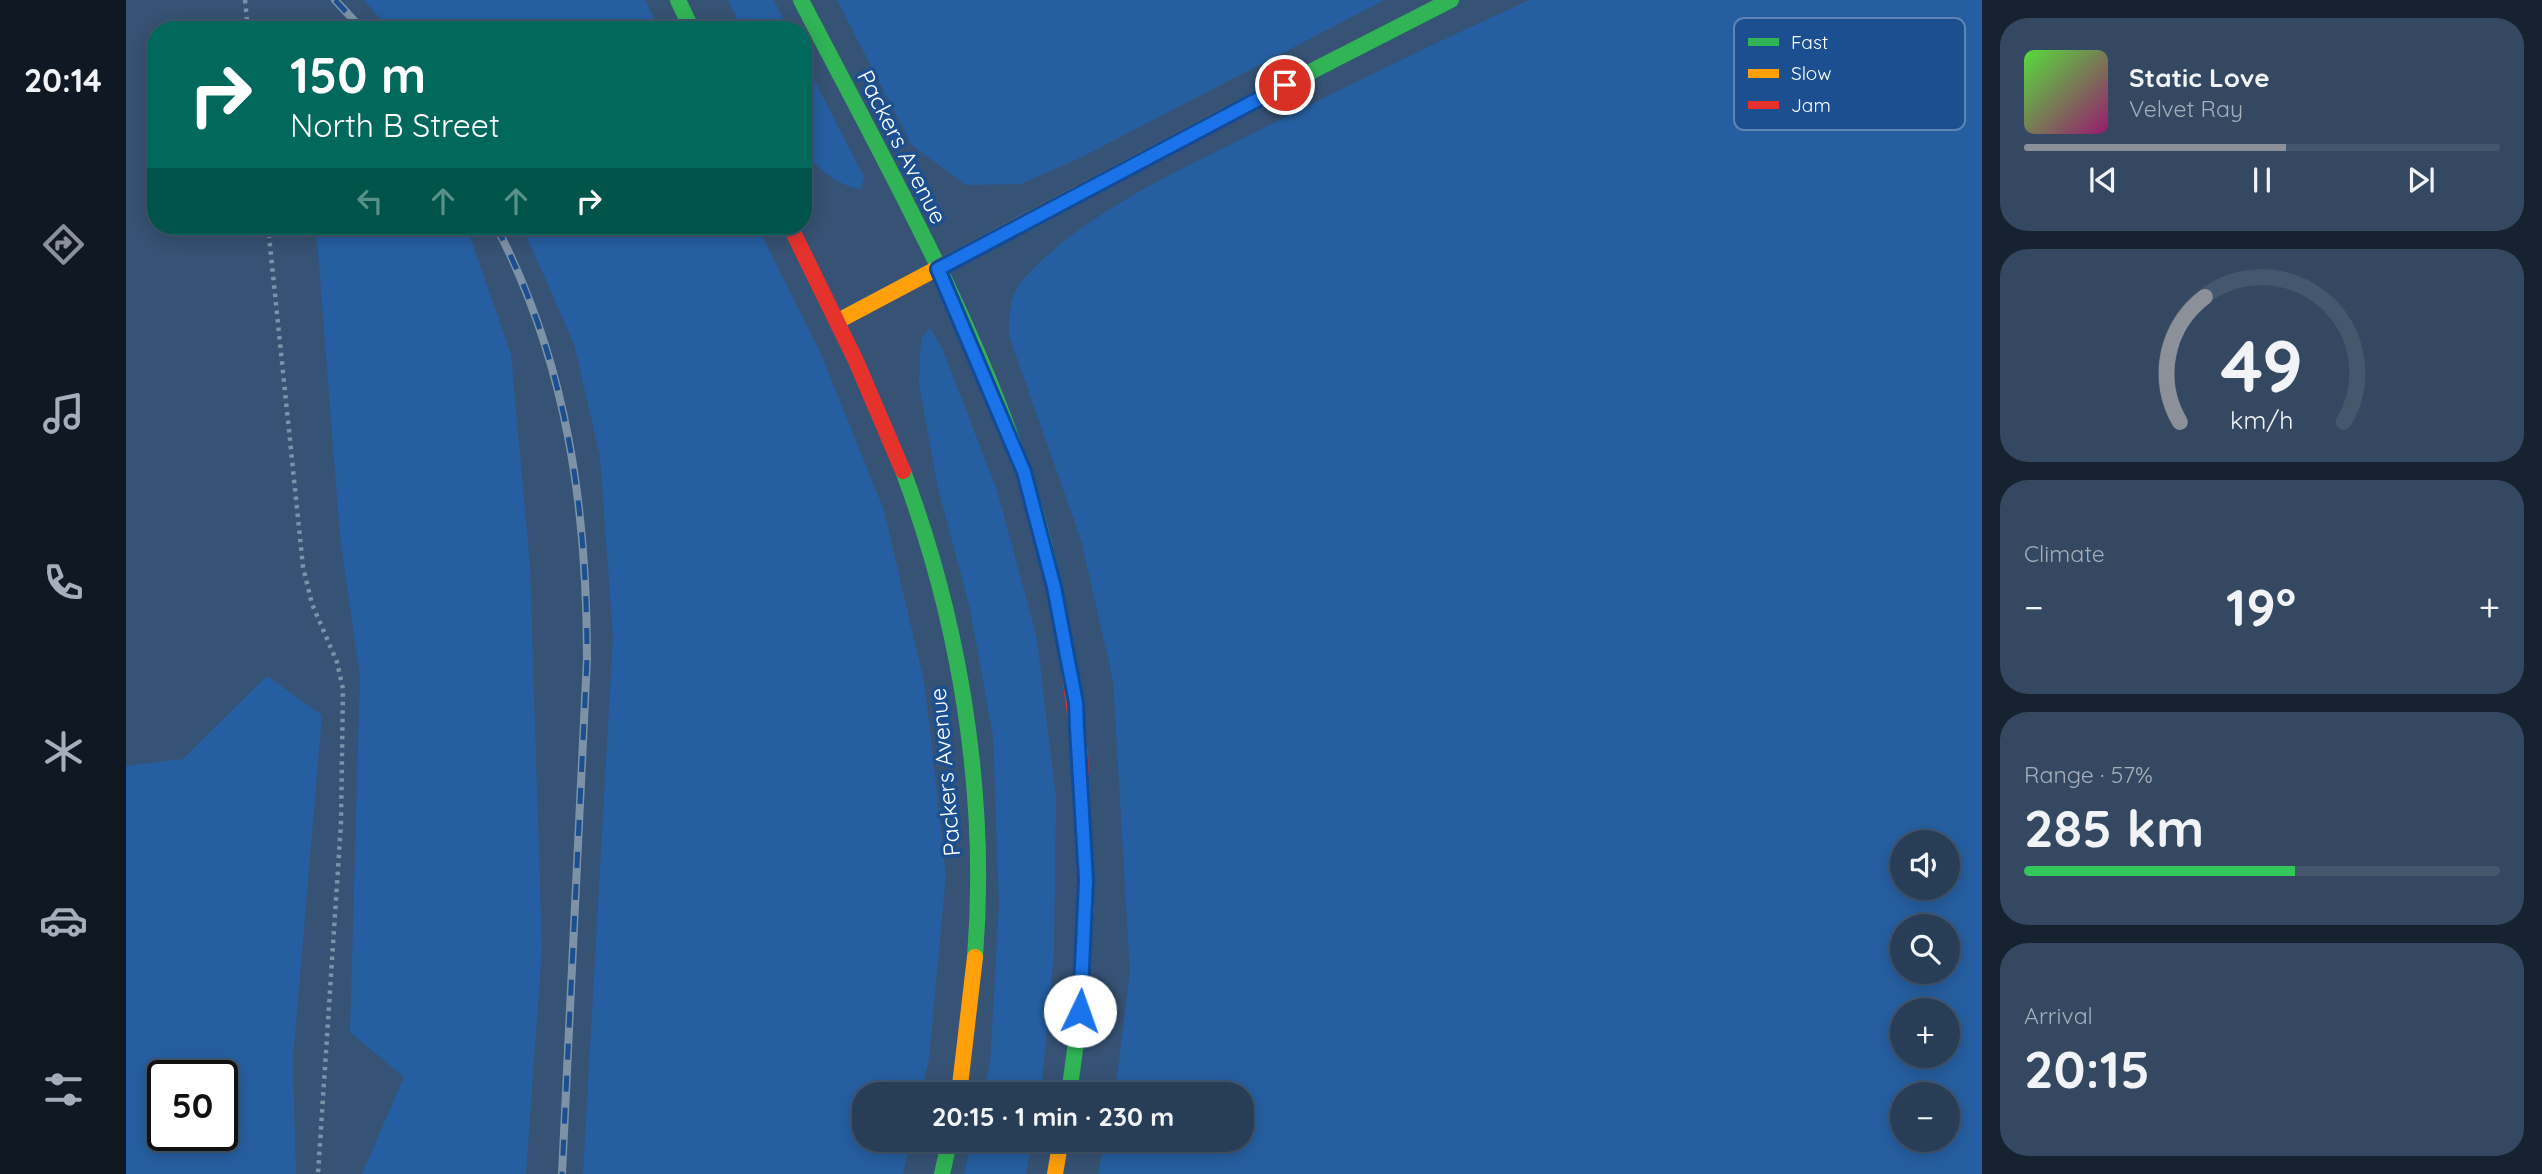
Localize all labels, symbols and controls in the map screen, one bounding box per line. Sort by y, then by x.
legend [1734,18,1965,130]
text: Fast [1791,30,1828,54]
text: 150 m [290,44,426,105]
icon: right [175,49,266,140]
pin [1255,55,1315,115]
text: 20:14 [24,60,102,100]
text: Slow [1791,61,1832,85]
text: Static Love [2129,61,2270,94]
street label: Packers Avenue [851,65,954,229]
icon: arrive [1266,66,1304,104]
text: Jam [1791,93,1831,117]
text: Velvet Ray [2129,94,2243,123]
text: North B Street [290,105,500,145]
icon: previous [2084,161,2122,199]
icon: pause [2243,161,2281,199]
icon: next [2402,161,2440,199]
icon: left [351,182,389,220]
icon: ahead [424,182,462,220]
icon: ahead [497,182,535,220]
icon: right [570,182,608,220]
icon: directions [39,220,88,269]
text: 49 [2221,319,2303,410]
icon: music [39,389,88,438]
text: km/h [2230,404,2294,435]
text: Climate [2024,539,2105,568]
icon: phone [39,558,88,607]
text: 19° [2226,574,2296,639]
text: − [2024,583,2044,631]
text: + [2479,583,2500,631]
street label: Packers Avenue [923,687,966,857]
icon: climate [39,727,88,776]
text: Range · 57% [2024,760,2153,789]
text: 285 km [2024,795,2204,860]
map controls [1890,830,1960,1152]
button: sound [1890,830,1960,900]
icon: car [39,896,88,945]
button: search [1890,914,1960,984]
position arrow [1043,974,1117,1048]
button: + [1890,998,1960,1068]
text: Arrival [2024,1001,2093,1030]
text: 20:15 [2024,1036,2150,1101]
speed limit sign: 50 [147,1060,238,1151]
icon: filters [39,1065,88,1114]
button: − [1890,1082,1960,1152]
text: 20:15 · 1 min · 230 m [932,1100,1174,1133]

